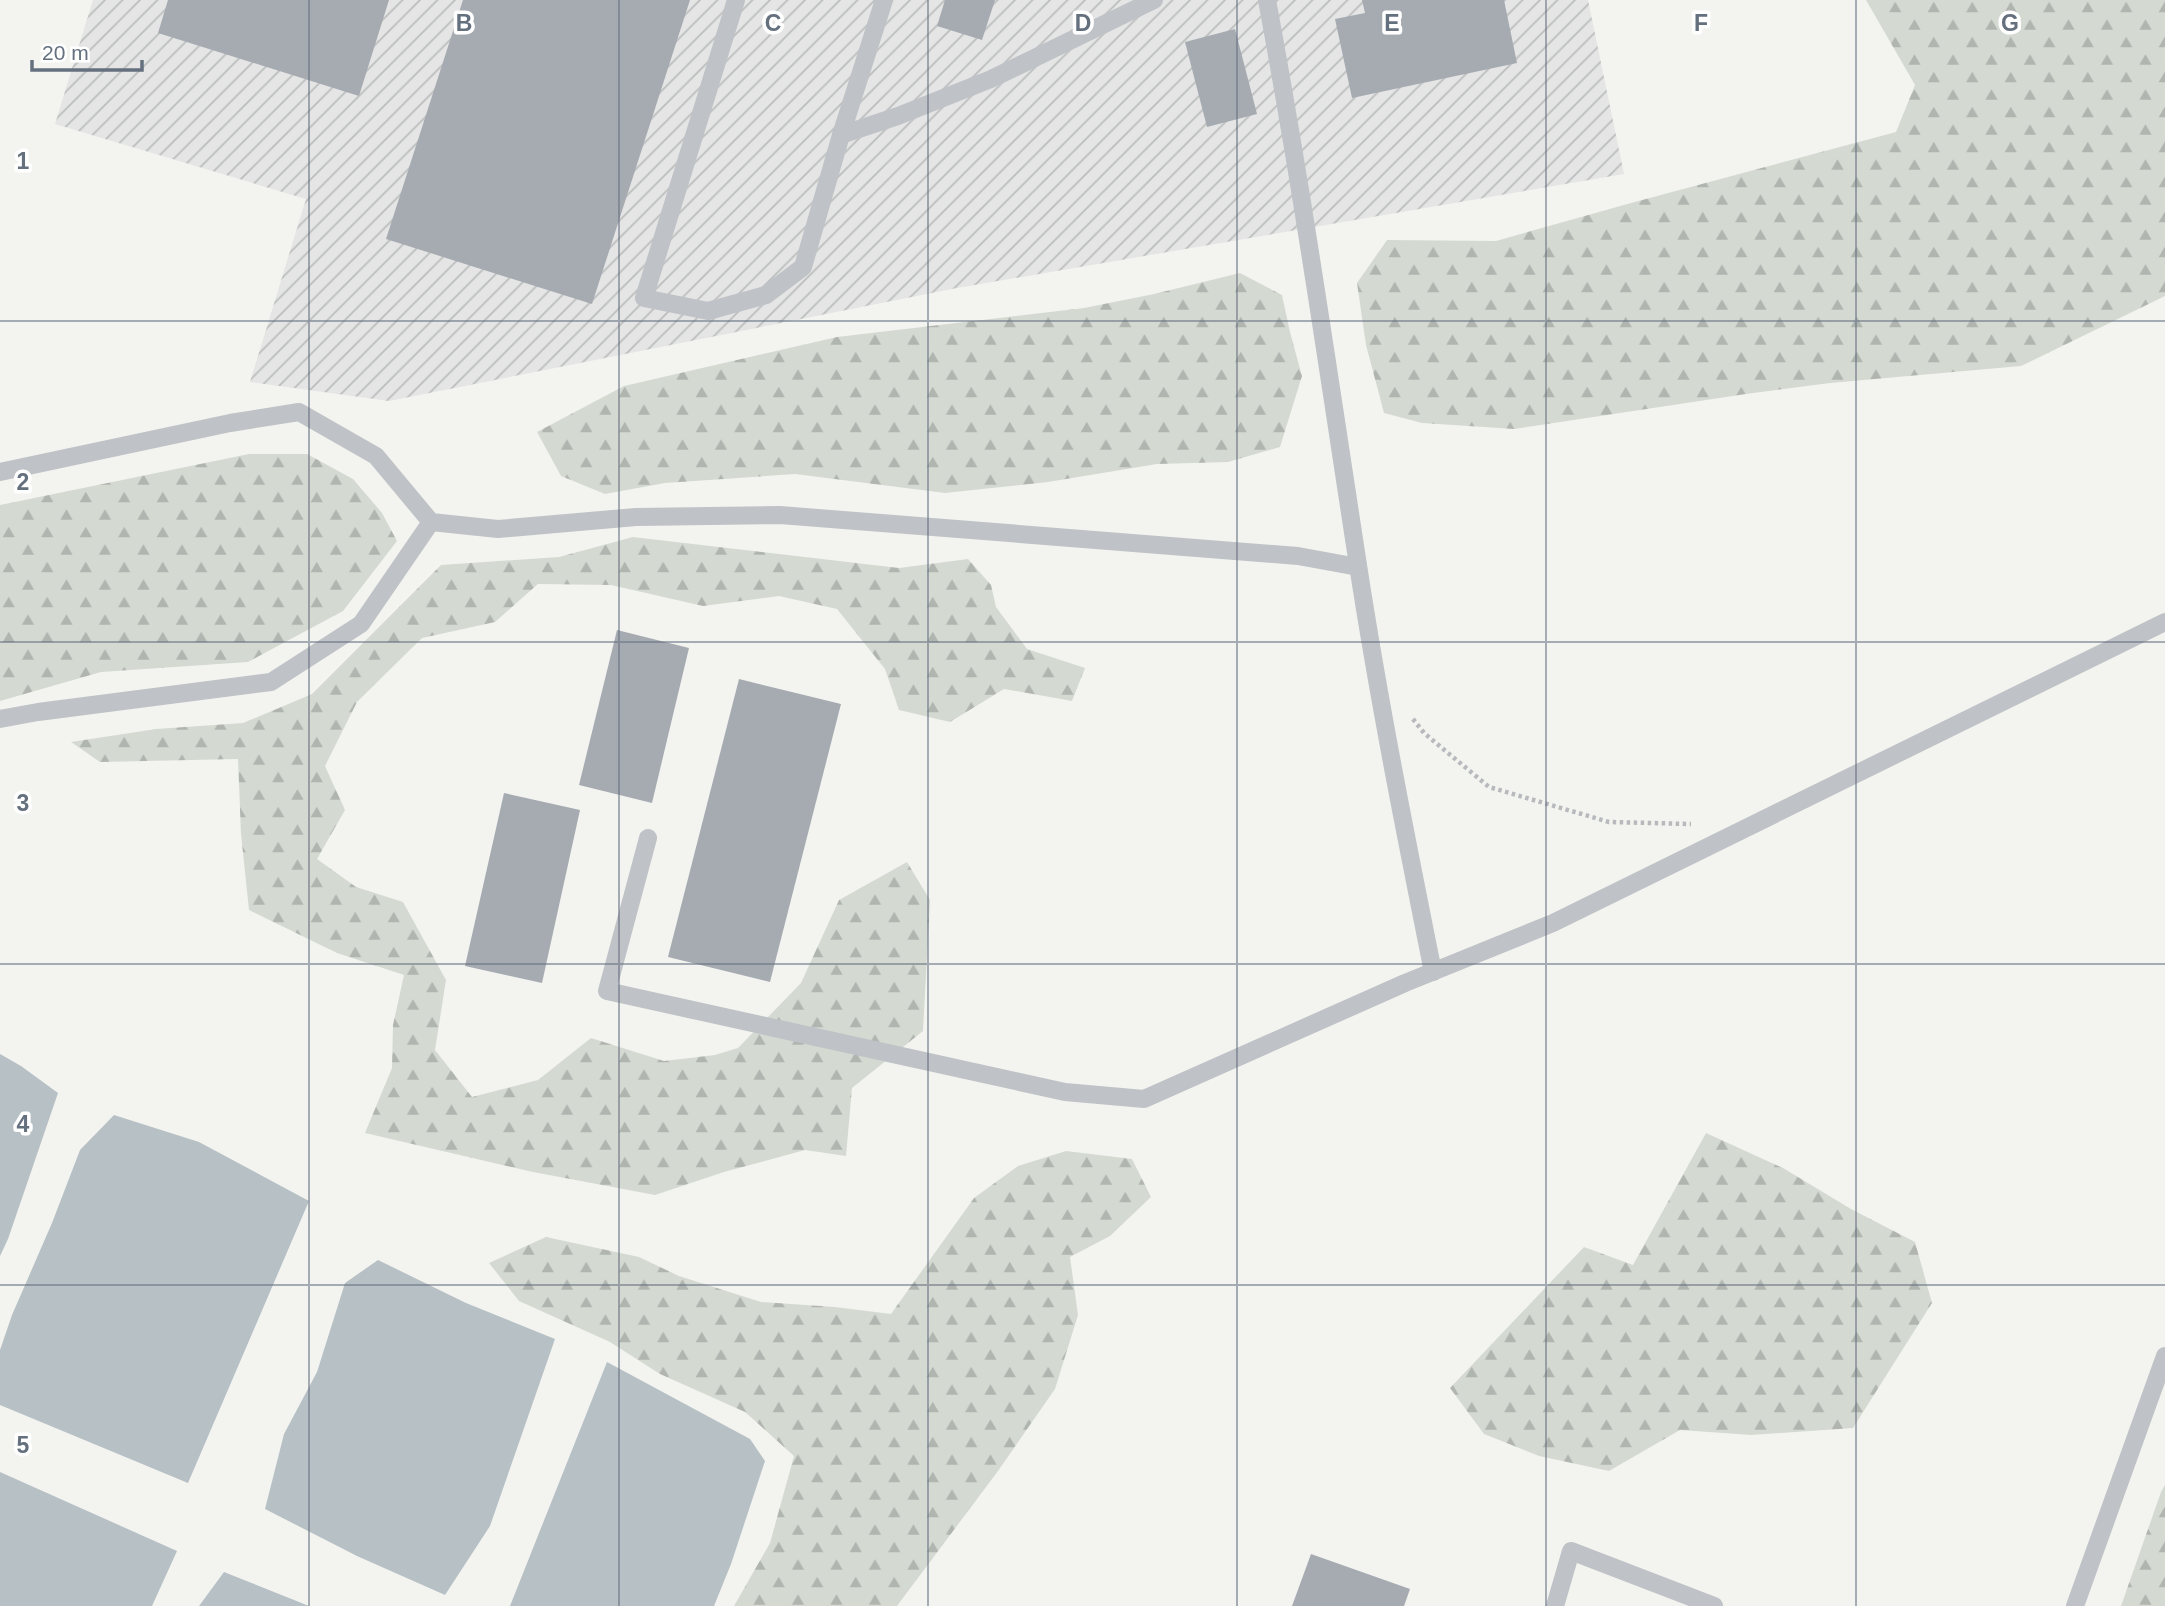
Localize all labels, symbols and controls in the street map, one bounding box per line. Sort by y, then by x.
text: B [456,10,472,36]
text: C [765,10,781,36]
text: D [1075,10,1091,36]
text: E [1384,10,1400,36]
text: F [1694,10,1708,36]
text: G [2001,10,2019,36]
scale bar [32,28,142,72]
text: 20 m [42,41,89,64]
text: 1 [17,148,30,174]
text: 2 [17,469,29,495]
text: 3 [17,790,29,816]
text: 4 [17,1111,30,1137]
text: 5 [17,1432,30,1458]

